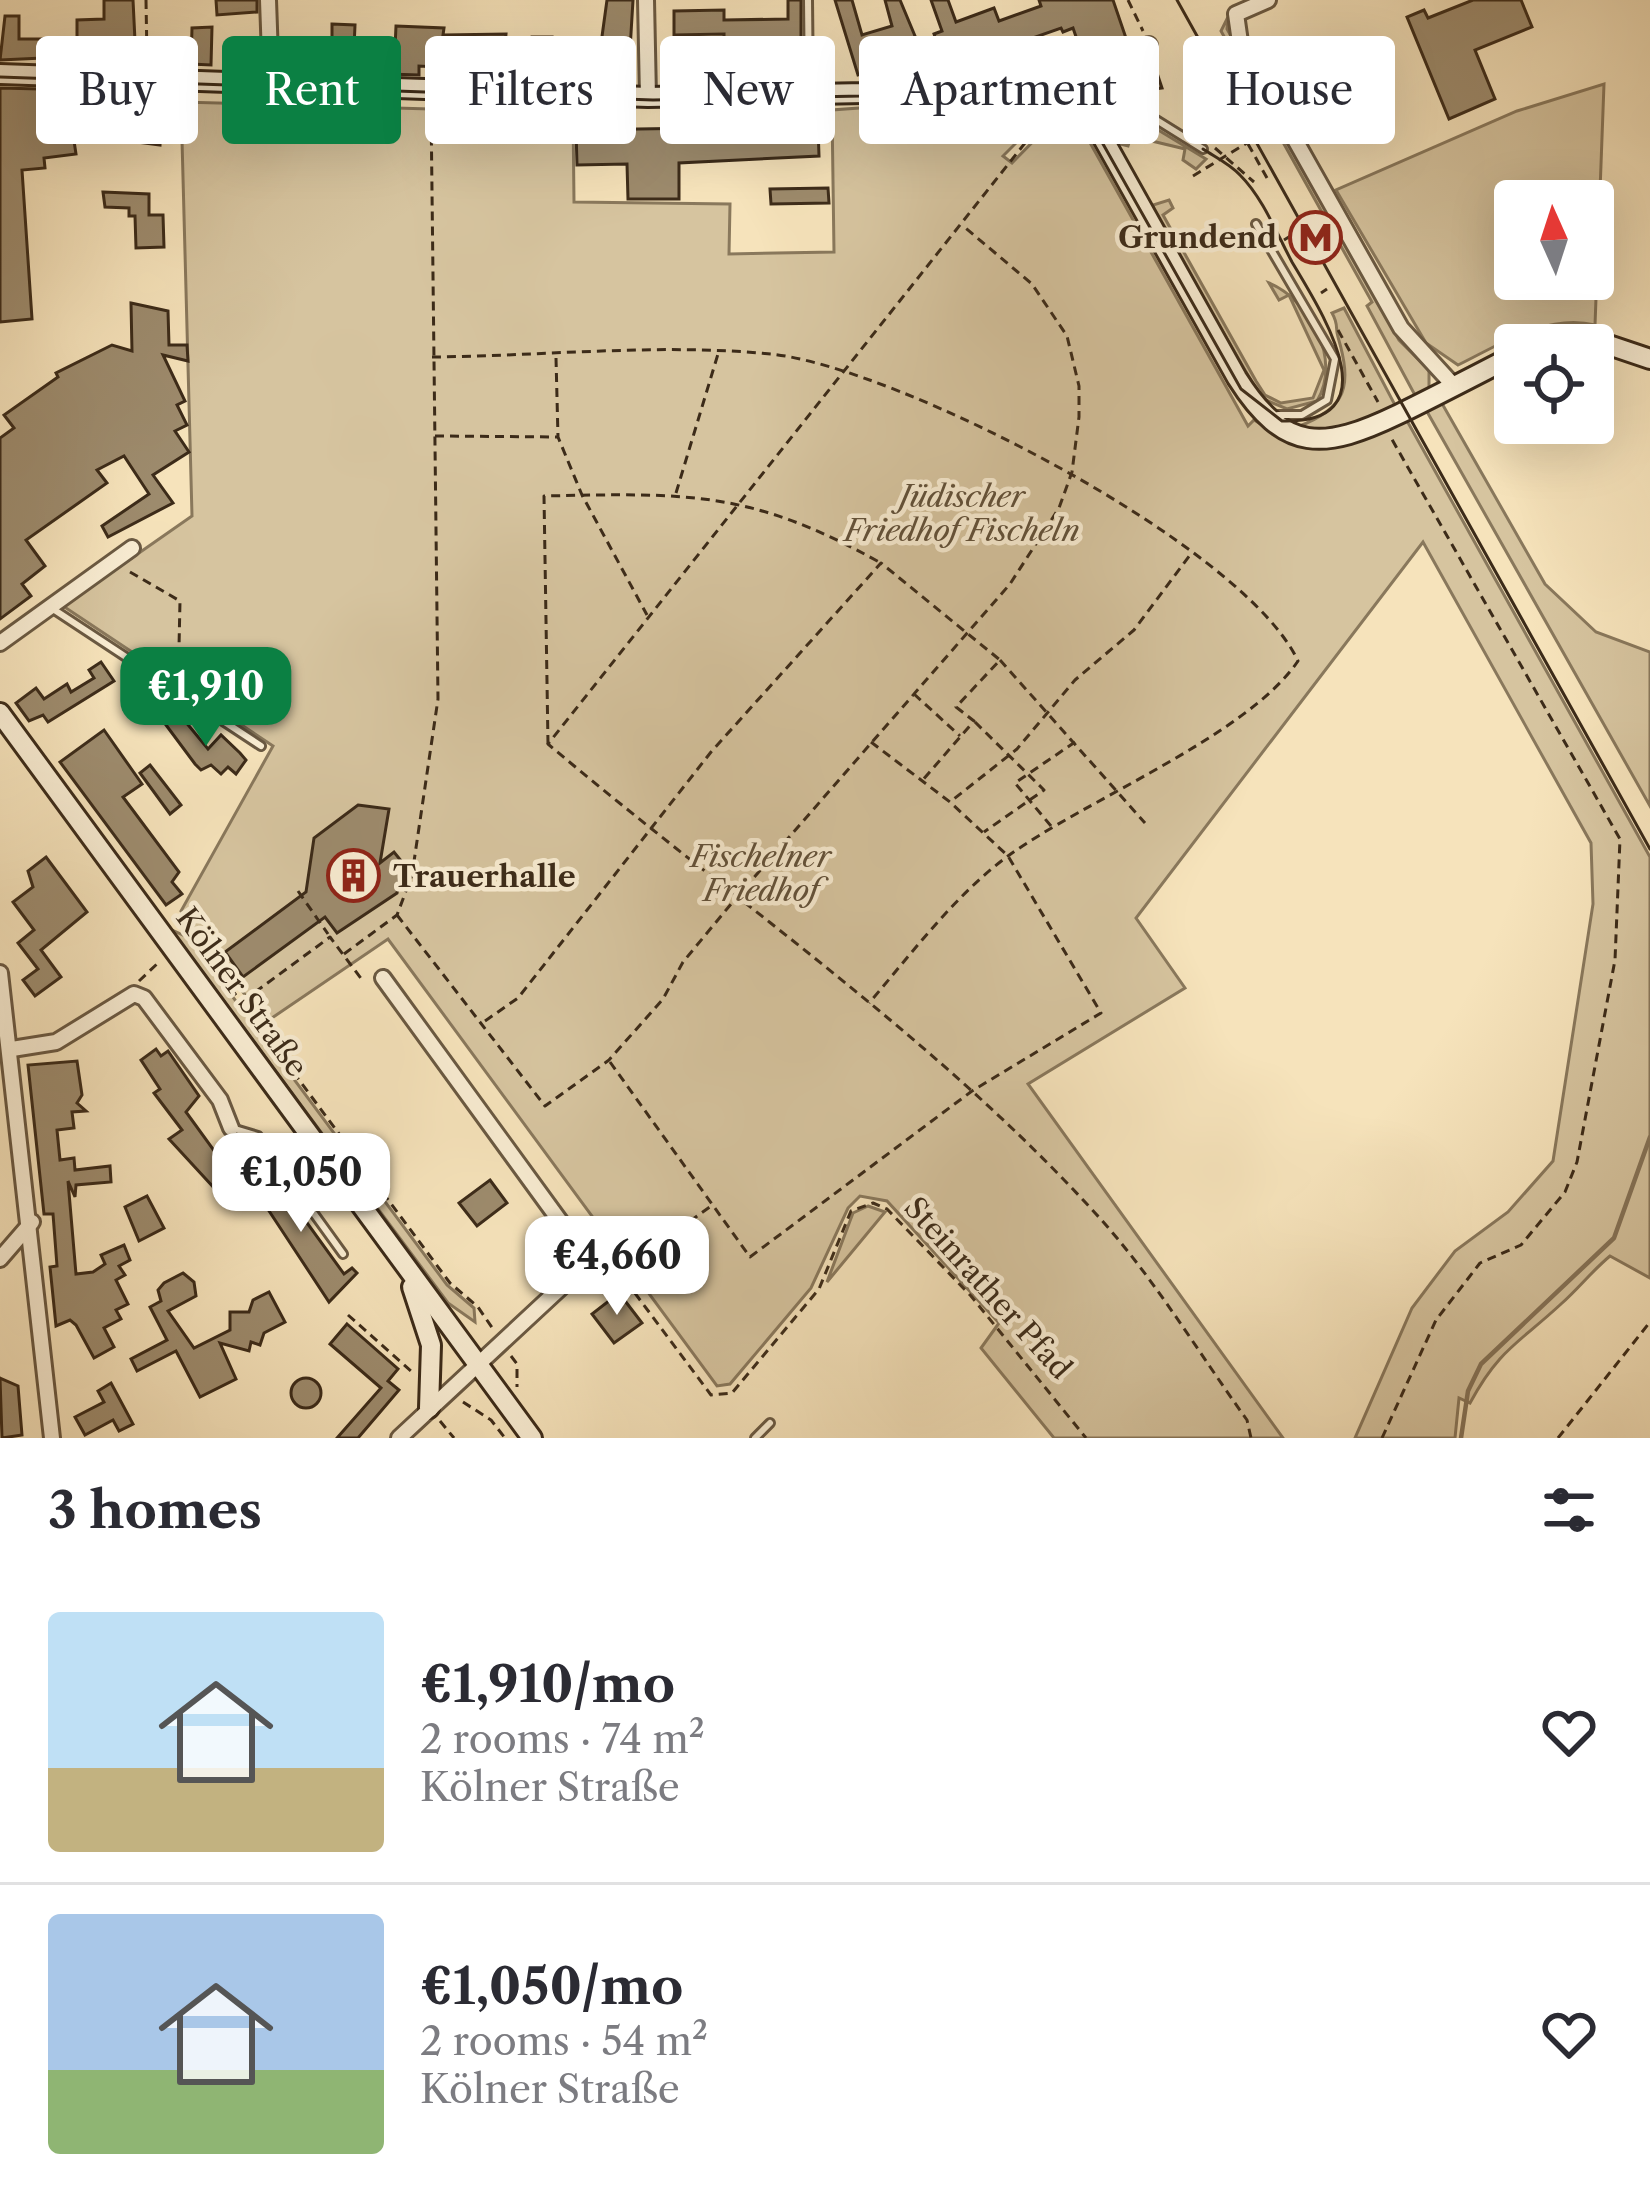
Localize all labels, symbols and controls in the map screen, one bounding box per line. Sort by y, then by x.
chip: Buy [36,36,198,144]
chip: Rent [222,36,401,144]
chip: Filters [425,36,636,144]
chip: New [660,36,835,144]
chip: Apartment [859,36,1159,144]
chip: House [1183,36,1395,144]
north arrow [1494,180,1614,300]
map controls [1494,180,1614,444]
metro station icon: Grundend [1288,209,1344,265]
place label: Grundend [1118,219,1277,256]
button: locate [1494,324,1614,444]
park label: Jüdischer Friedhof Fischeln [842,478,1080,549]
pin: €1,910 [108,647,304,749]
text: €1,910 [147,662,265,710]
park label: Fischelner Friedhof [689,838,833,909]
building icon: Trauerhalle [326,848,382,904]
place label: Trauerhalle [393,858,576,895]
street label: Kölner Straße [168,900,316,1084]
pin: €1,050 [203,1133,399,1235]
text: €1,050 [239,1148,363,1196]
street label: Steinrather Pfad [896,1189,1080,1387]
pin: €4,660 [519,1216,715,1318]
text: €4,660 [552,1231,682,1279]
icon: filters [1536,1477,1602,1543]
text: 3 homes [48,1479,262,1541]
text: €1,910/mo [420,1653,675,1715]
icon: home [144,1660,288,1804]
icon: heart [1536,1699,1602,1765]
text: 2 rooms · 74 m² [420,1715,705,1763]
text: Kölner Straße [420,1763,680,1811]
text: €1,050/mo [420,1955,683,2017]
icon: home [144,1962,288,2106]
icon: heart [1536,2001,1602,2067]
text: 2 rooms · 54 m² [420,2017,708,2065]
text: Kölner Straße [420,2065,680,2113]

